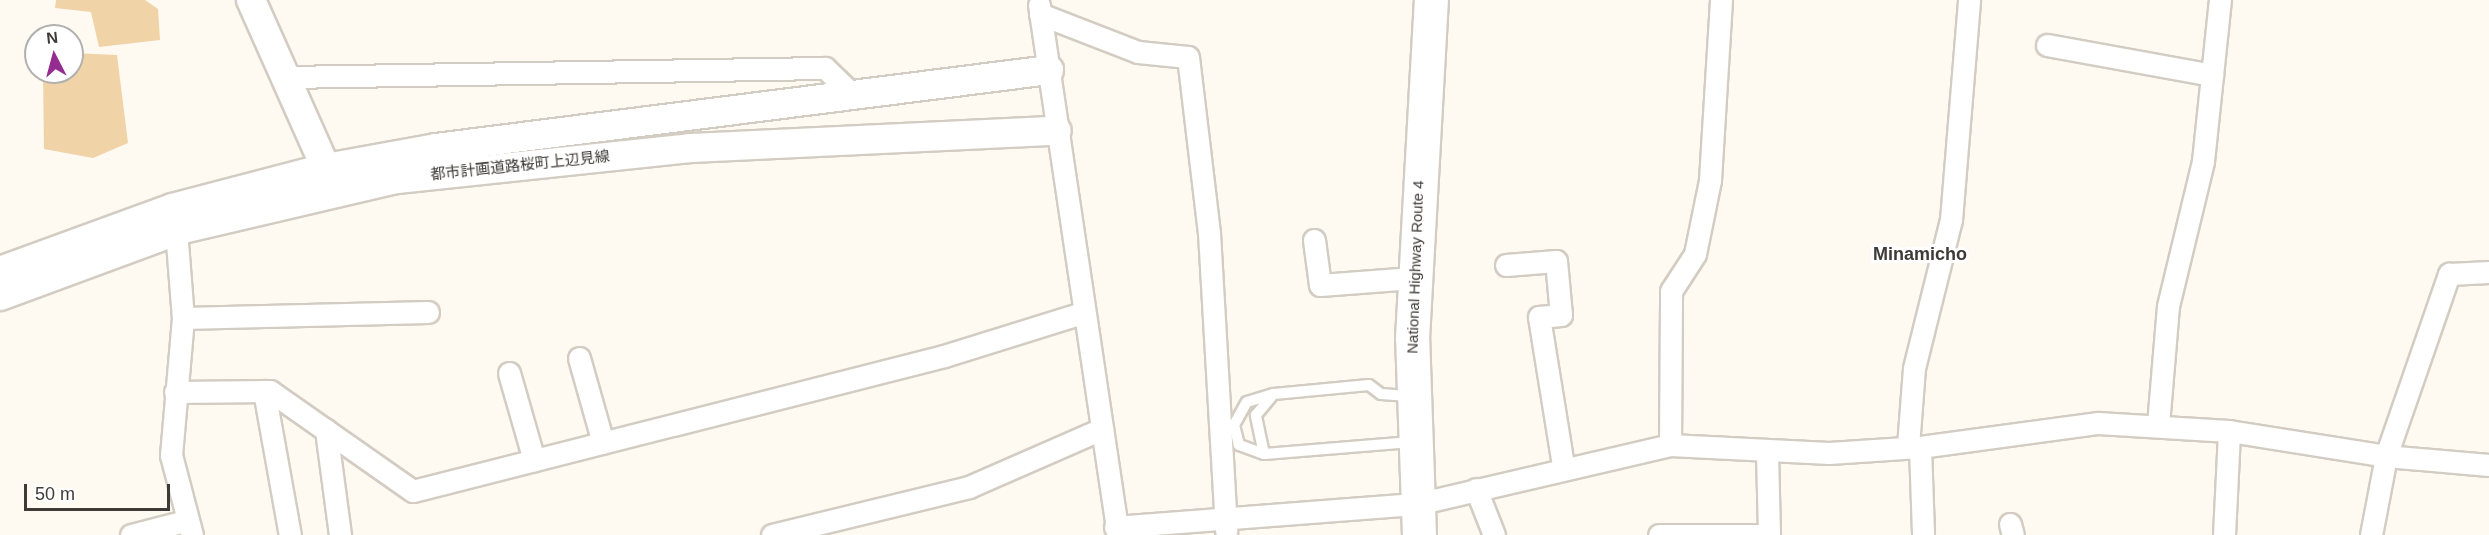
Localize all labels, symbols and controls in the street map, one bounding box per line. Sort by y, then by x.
north arrow [24,24,84,84]
text: N [46,29,59,47]
street label: 都市計画道路桜町上辺見線 [430,147,610,183]
street label: National Highway Route 4 [1403,180,1427,354]
district label: Minamicho [1873,243,1967,265]
scale bar [27,472,172,510]
text: 50 m [35,484,75,504]

